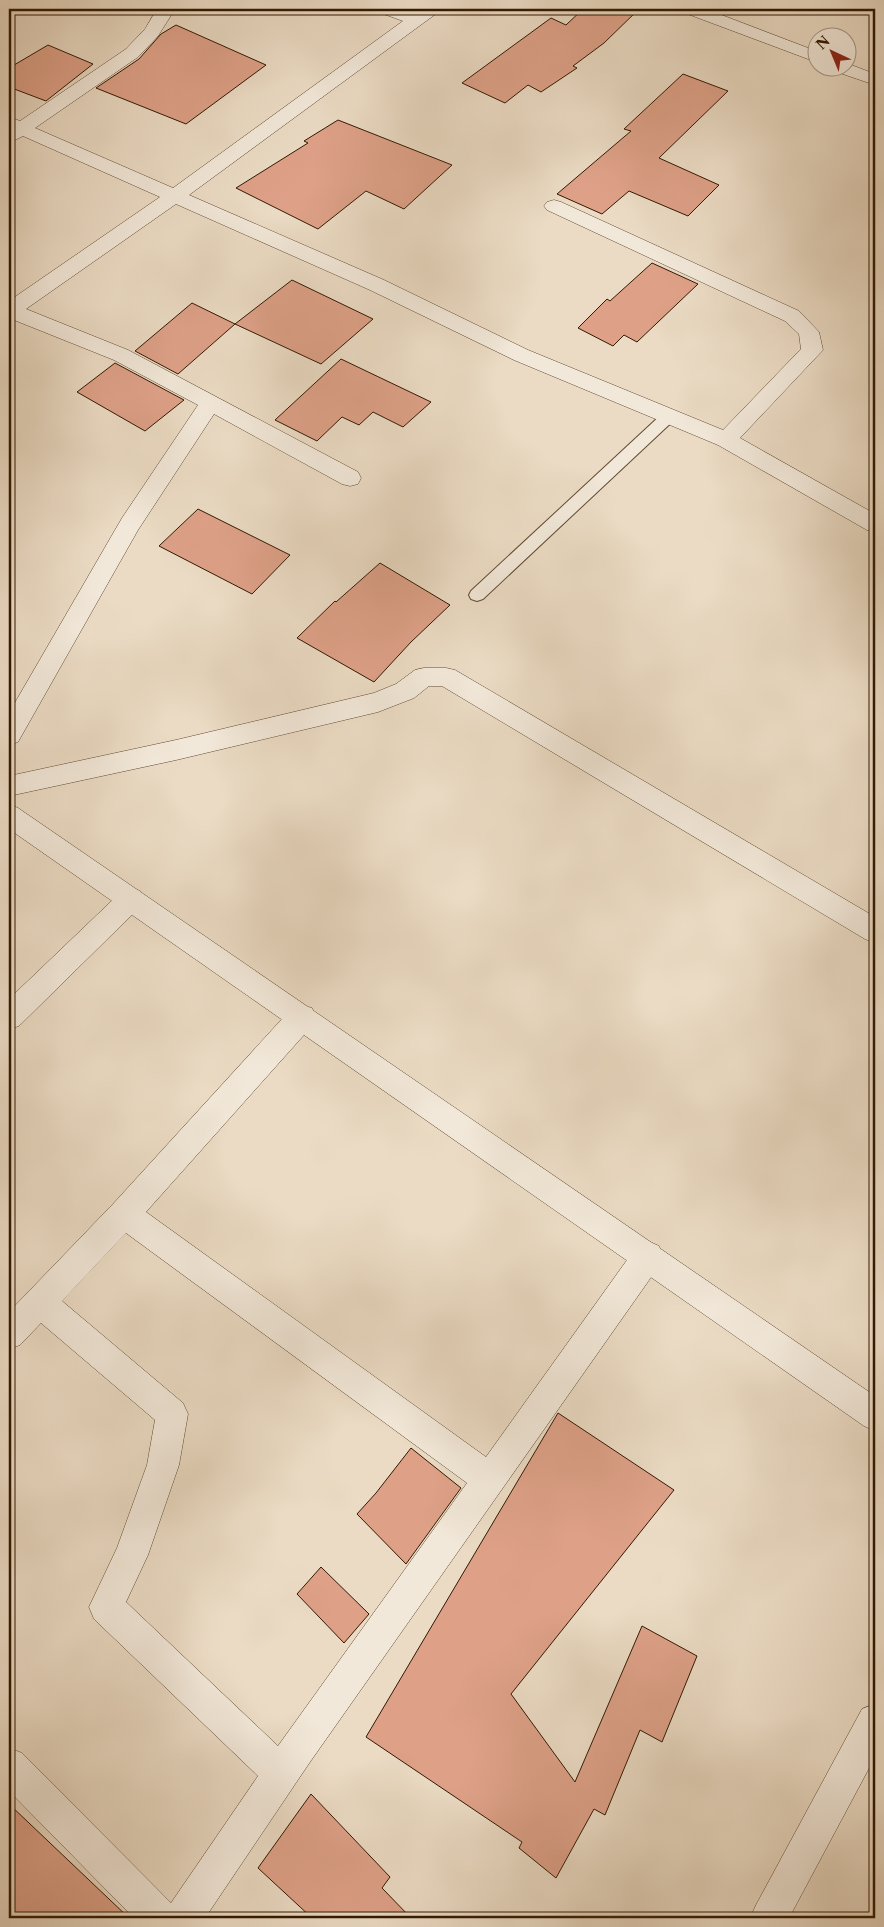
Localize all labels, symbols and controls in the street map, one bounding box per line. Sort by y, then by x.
north arrow [806,28,856,78]
text: N [812,32,834,53]

